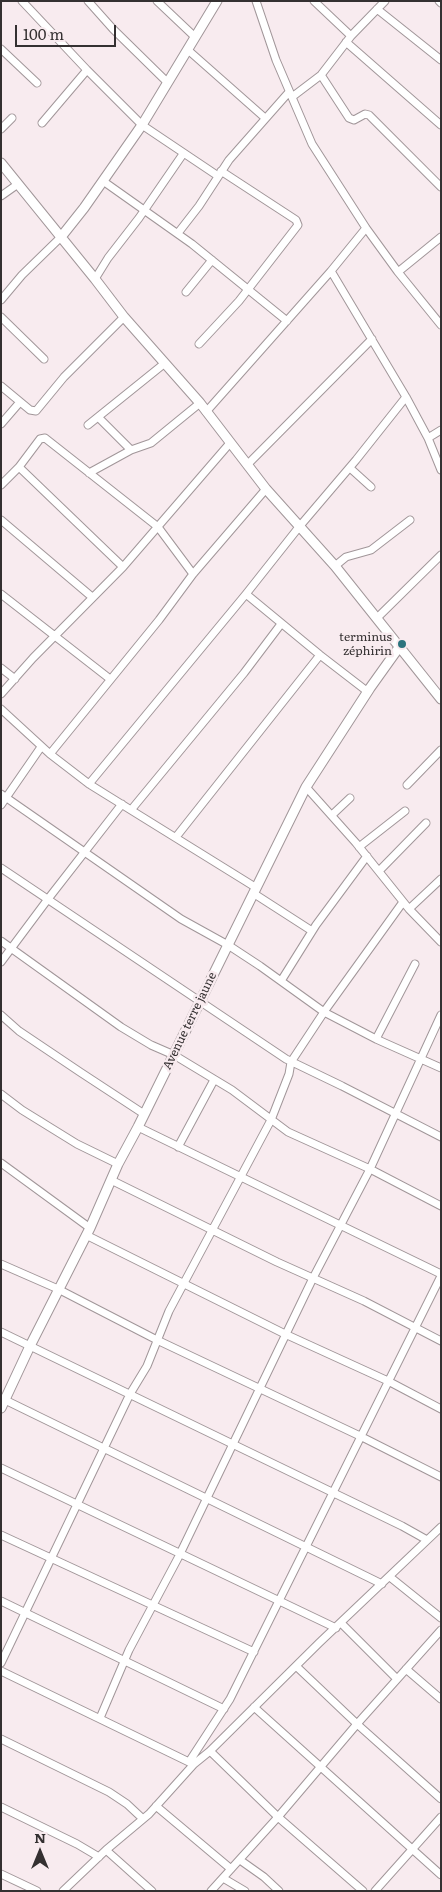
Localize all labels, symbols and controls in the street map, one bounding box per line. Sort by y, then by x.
scale bar [18,15,119,47]
text: 100 m [23,22,64,45]
place label: terminus zéphirin [339,630,392,658]
marker: terminus zéphirin [396,638,408,650]
street label: Avenue terre jaune [160,970,220,1072]
north arrow [15,1827,65,1877]
text: N [34,1827,46,1847]

